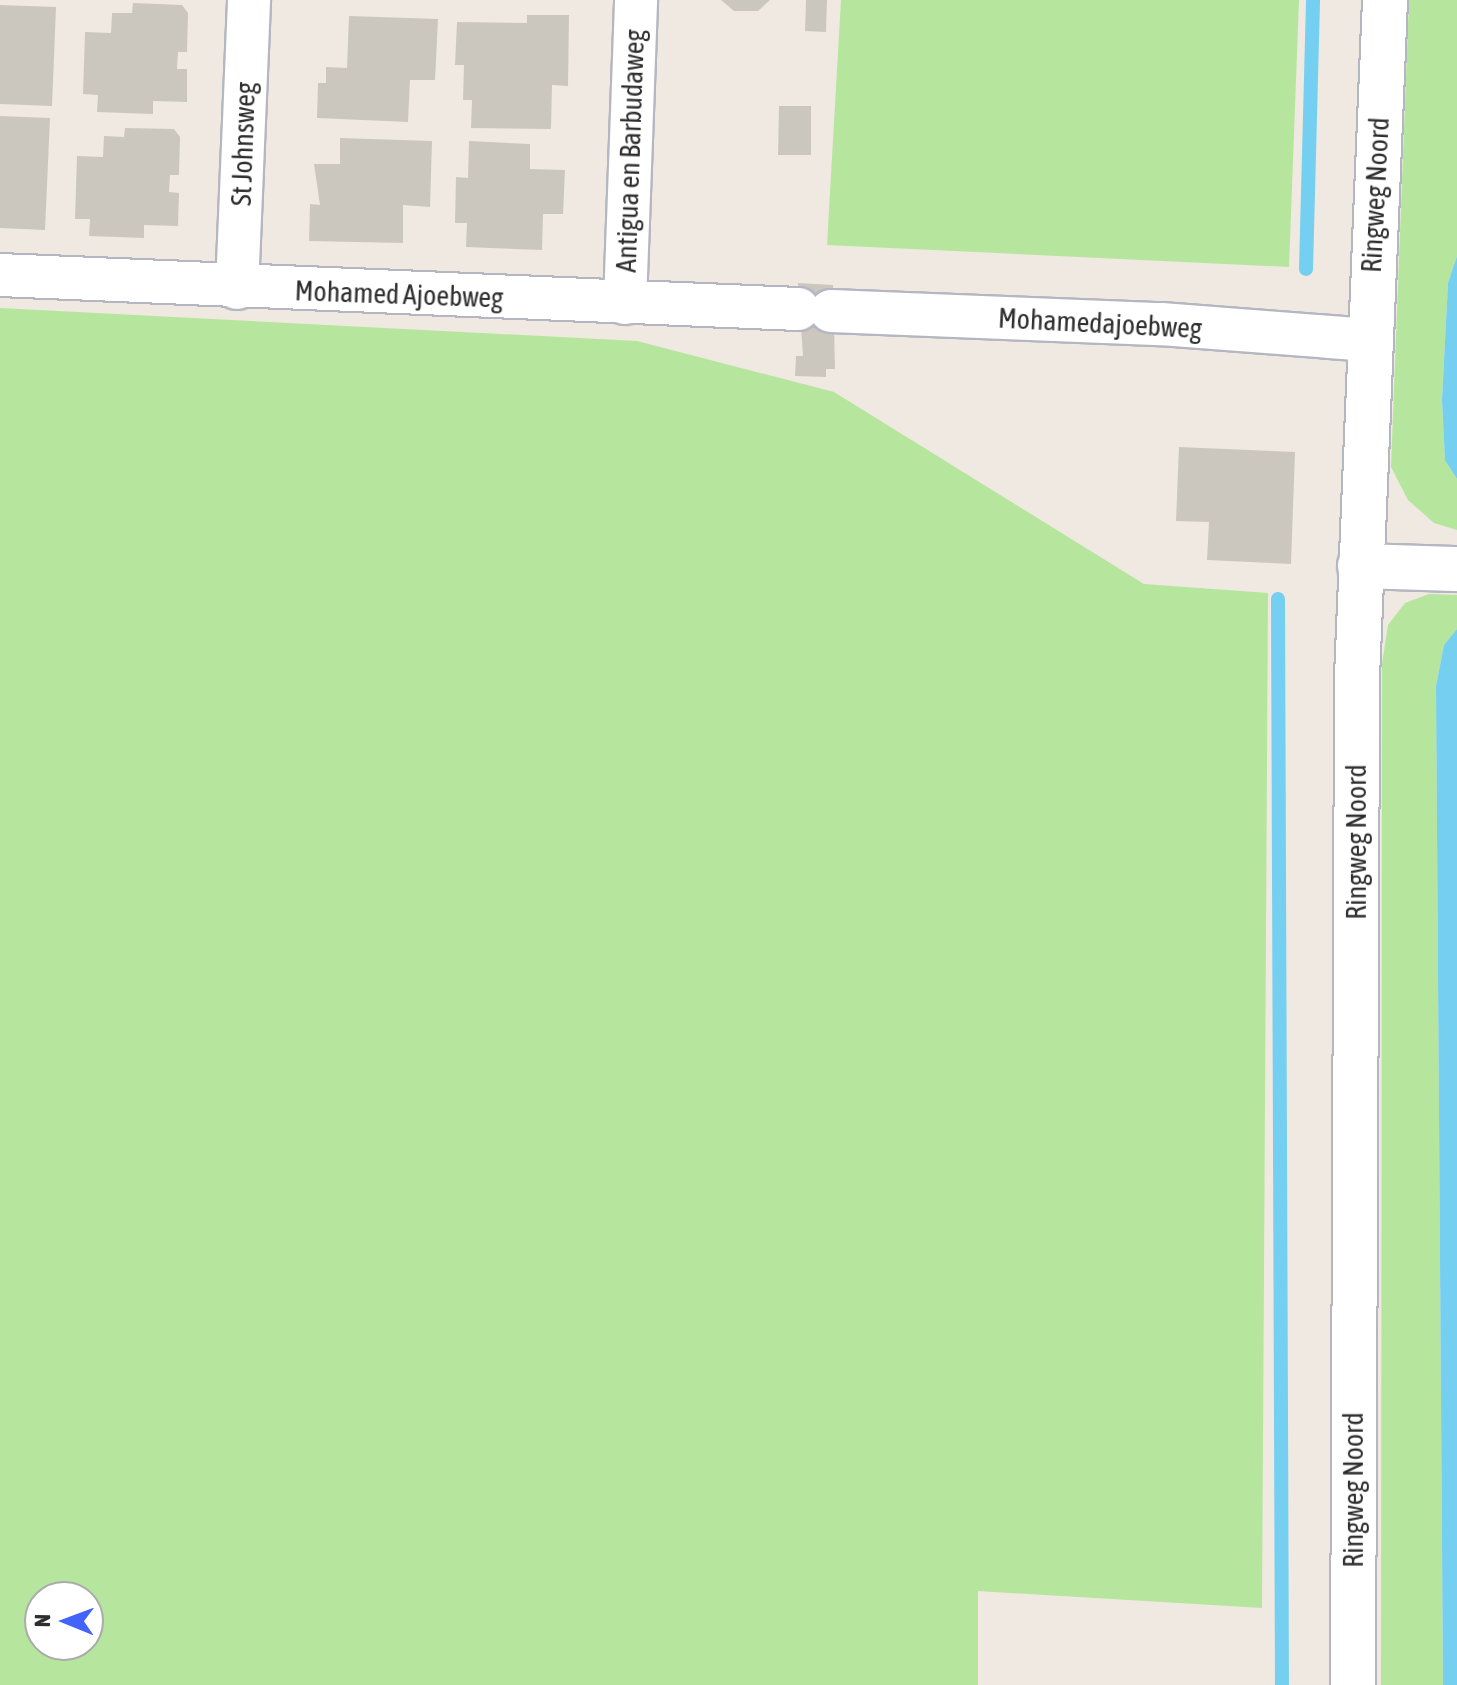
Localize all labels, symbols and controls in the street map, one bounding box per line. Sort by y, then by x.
street label: Antigua en Barbudaweg [609,29,651,273]
street label: St Johnsweg [224,81,262,207]
street label: Ringweg Noord [1354,116,1396,274]
street label: Mohamed Ajoebweg [294,274,504,314]
street label: Mohamedajoebweg [997,301,1203,345]
street label: Ringweg Noord [1339,764,1373,920]
street label: Ringweg Noord [1336,1412,1370,1568]
north arrow [24,1581,104,1661]
text: N [29,1614,55,1627]

